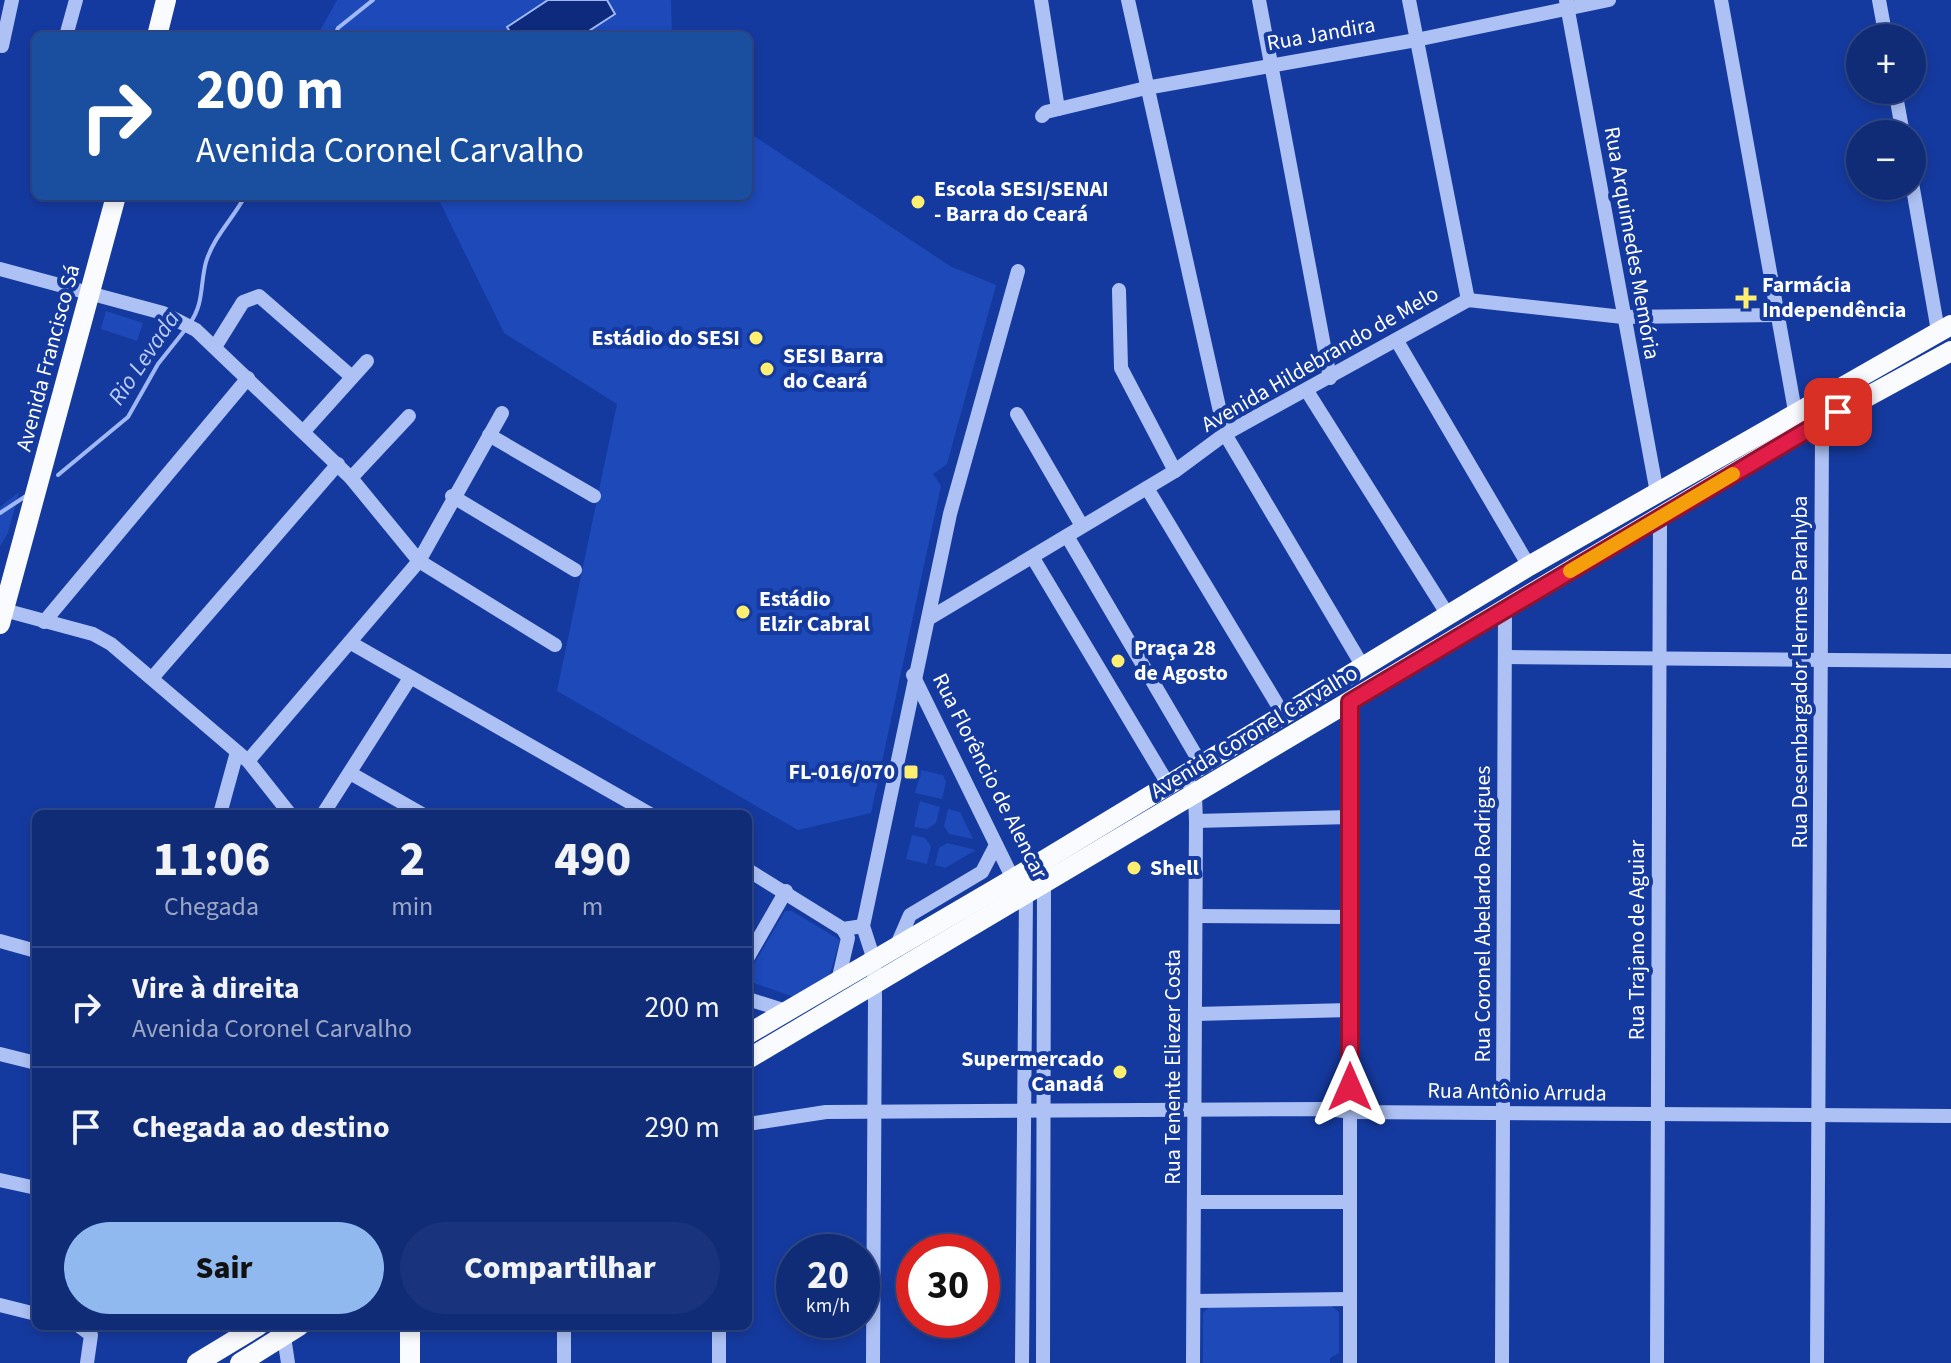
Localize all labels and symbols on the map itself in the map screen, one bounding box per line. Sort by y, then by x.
street label: Rua Jandira [1264,9,1378,59]
street label: Rua Arquimedes Memória [1596,124,1668,362]
place label: Escola SESI/SENAI - Barra do Ceará [934,173,1109,230]
marker: Escola SESI/SENAI - Barra do Ceará [909,193,927,211]
street label: Avenida Francisco Sá [8,261,88,455]
place label: Farmácia Independência [1762,269,1906,326]
street label: Avenida Hildebrando de Melo [1195,278,1445,440]
marker: Farmácia Independência [1737,289,1755,307]
water label: Rio Levada [99,304,189,412]
place label: Estádio do SESI [591,322,740,354]
marker: Estádio do SESI [747,329,765,347]
place label: SESI Barra do Ceará [783,340,884,397]
marker: SESI Barra do Ceará [758,360,776,378]
pin [1804,378,1872,446]
street label: Rua Desembargador Hermes Parahyba [1784,496,1816,848]
place label: Estádio Elzir Cabral [759,583,870,640]
marker: Estádio Elzir Cabral [734,603,752,621]
place label: Praça 28 de Agosto [1134,632,1228,689]
marker: Praça 28 de Agosto [1109,652,1127,670]
street label: Avenida Coronel Carvalho [1144,657,1364,807]
street label: Rua Florêncio de Alencar [924,668,1056,885]
place label: FL-016/070 [789,756,895,788]
marker: FL-016/070 [902,763,920,781]
street label: Rua Coronel Abelardo Rodrigues [1467,765,1499,1063]
street label: Rua Trajano de Aguiar [1621,839,1653,1040]
place label: Shell [1150,852,1199,884]
marker: Shell [1125,859,1143,877]
street label: Rua Tenente Eliezer Costa [1157,949,1189,1185]
place label: Supermercado Canadá [961,1043,1104,1100]
position arrow [1308,1045,1392,1129]
marker: Supermercado Canadá [1111,1063,1129,1081]
street label: Rua Antônio Arruda [1427,1074,1607,1110]
speed limit sign: 30 [896,1234,1000,1338]

